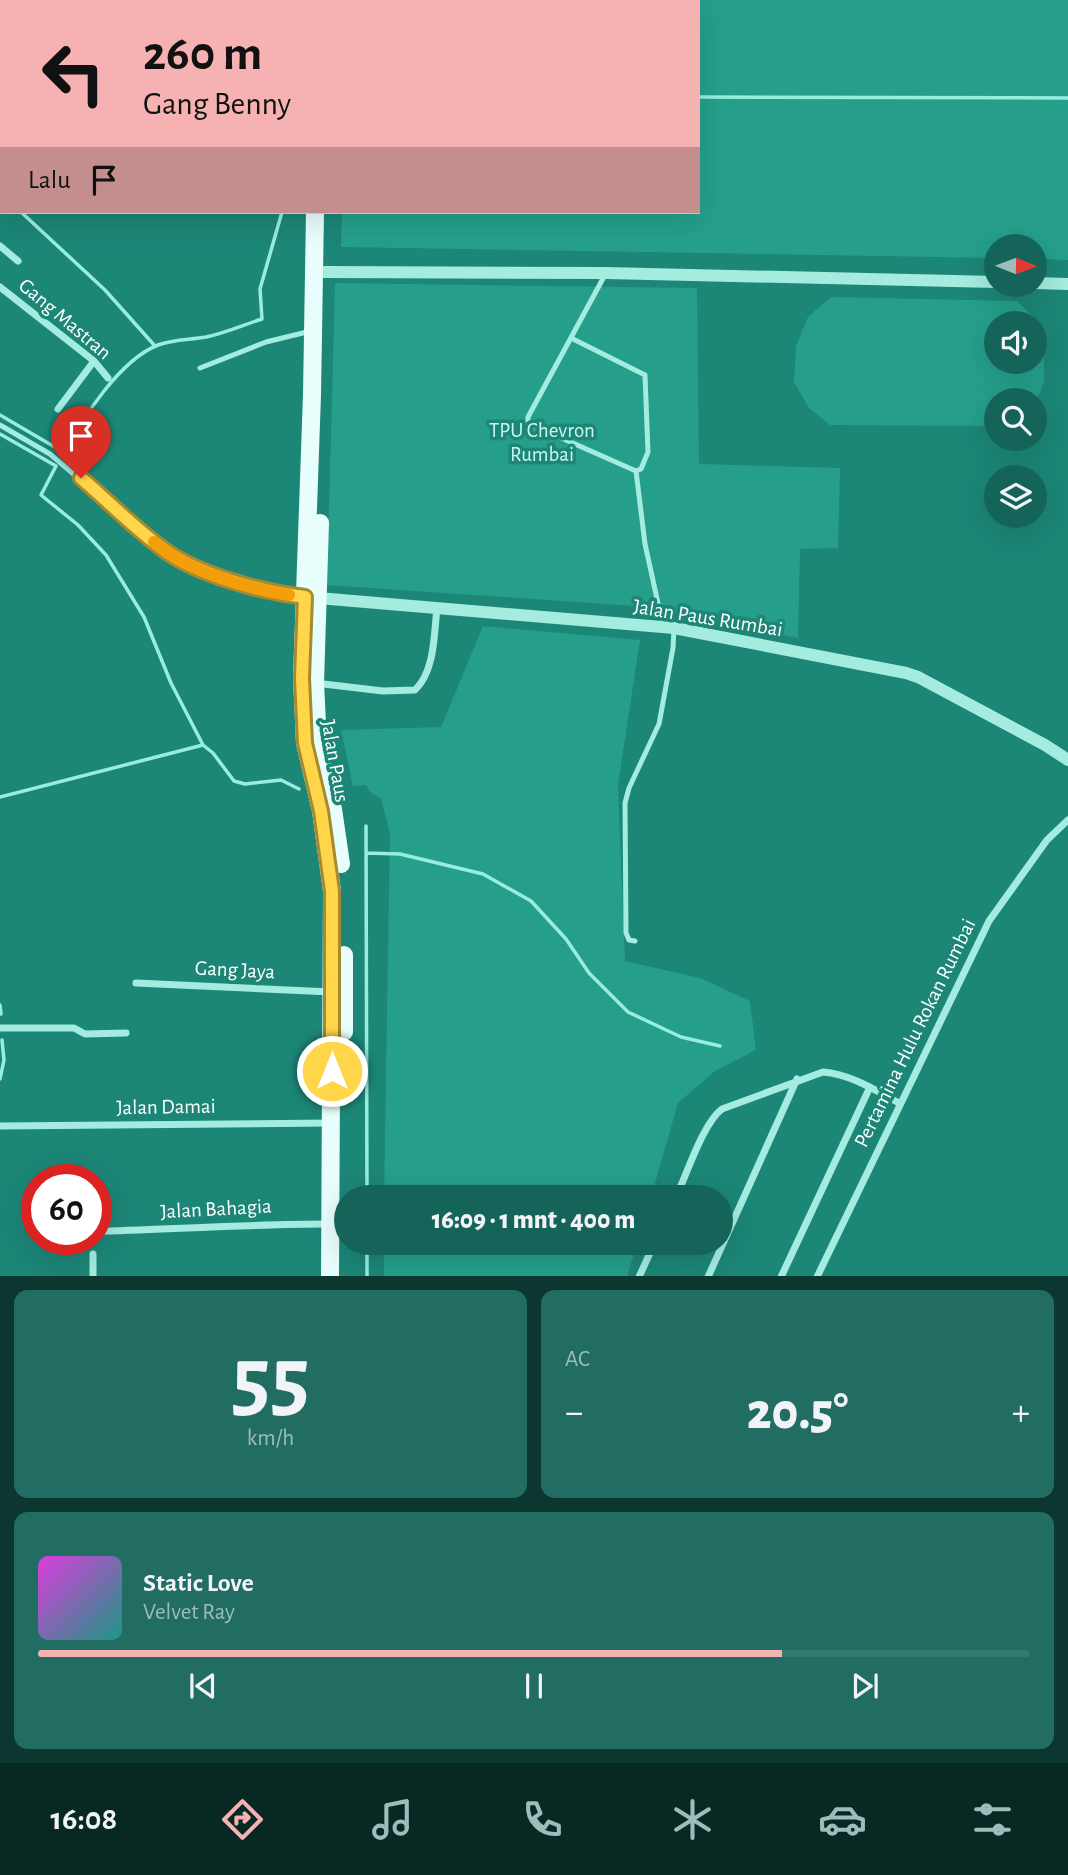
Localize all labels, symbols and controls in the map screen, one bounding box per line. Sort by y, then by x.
icon: left [28,28,119,119]
text: 260 m [143,30,262,79]
text: Gang Benny [143,88,291,120]
icon: arrive [85,161,123,199]
text: Lalu [28,167,71,193]
north arrow [984,234,1046,298]
map controls [984,234,1047,528]
street label: Gang Mastran [15,274,115,364]
button: sound [984,311,1047,374]
button: search [984,388,1047,451]
pin [51,406,111,478]
icon: arrive [62,417,100,455]
park label: TPU Chevron Rumbai [489,420,595,465]
button: layers [984,465,1047,528]
street label: Jalan Paus Rumbai [632,596,784,640]
street label: Jalan Paus [317,718,353,804]
street label: Pertamina Hulu Rokan Rumbai [851,916,979,1150]
street label: Gang Jaya [194,957,276,983]
position arrow [295,1034,369,1108]
street label: Jalan Damai [116,1096,216,1118]
speed limit sign: 60 [21,1164,112,1255]
street label: Jalan Bahagia [160,1196,272,1222]
text: 16:09 · 1 mnt · 400 m [432,1207,635,1233]
text: 55 [231,1334,310,1425]
text: AC [565,1348,590,1371]
text: 20.5° [747,1386,848,1438]
text: − [565,1394,583,1432]
text: + [1012,1394,1030,1432]
text: km/h [247,1427,294,1450]
text: Static Love [143,1570,254,1596]
text: Velvet Ray [143,1601,235,1624]
icon: previous [184,1667,222,1705]
icon: pause [515,1667,553,1705]
icon: next [846,1667,884,1705]
icon: directions [218,1795,267,1844]
icon: music [368,1795,417,1844]
icon: phone [518,1795,567,1844]
icon: climate [668,1795,717,1844]
icon: car [818,1795,867,1844]
icon: filters [968,1795,1017,1844]
text: 16:08 [51,1803,117,1835]

